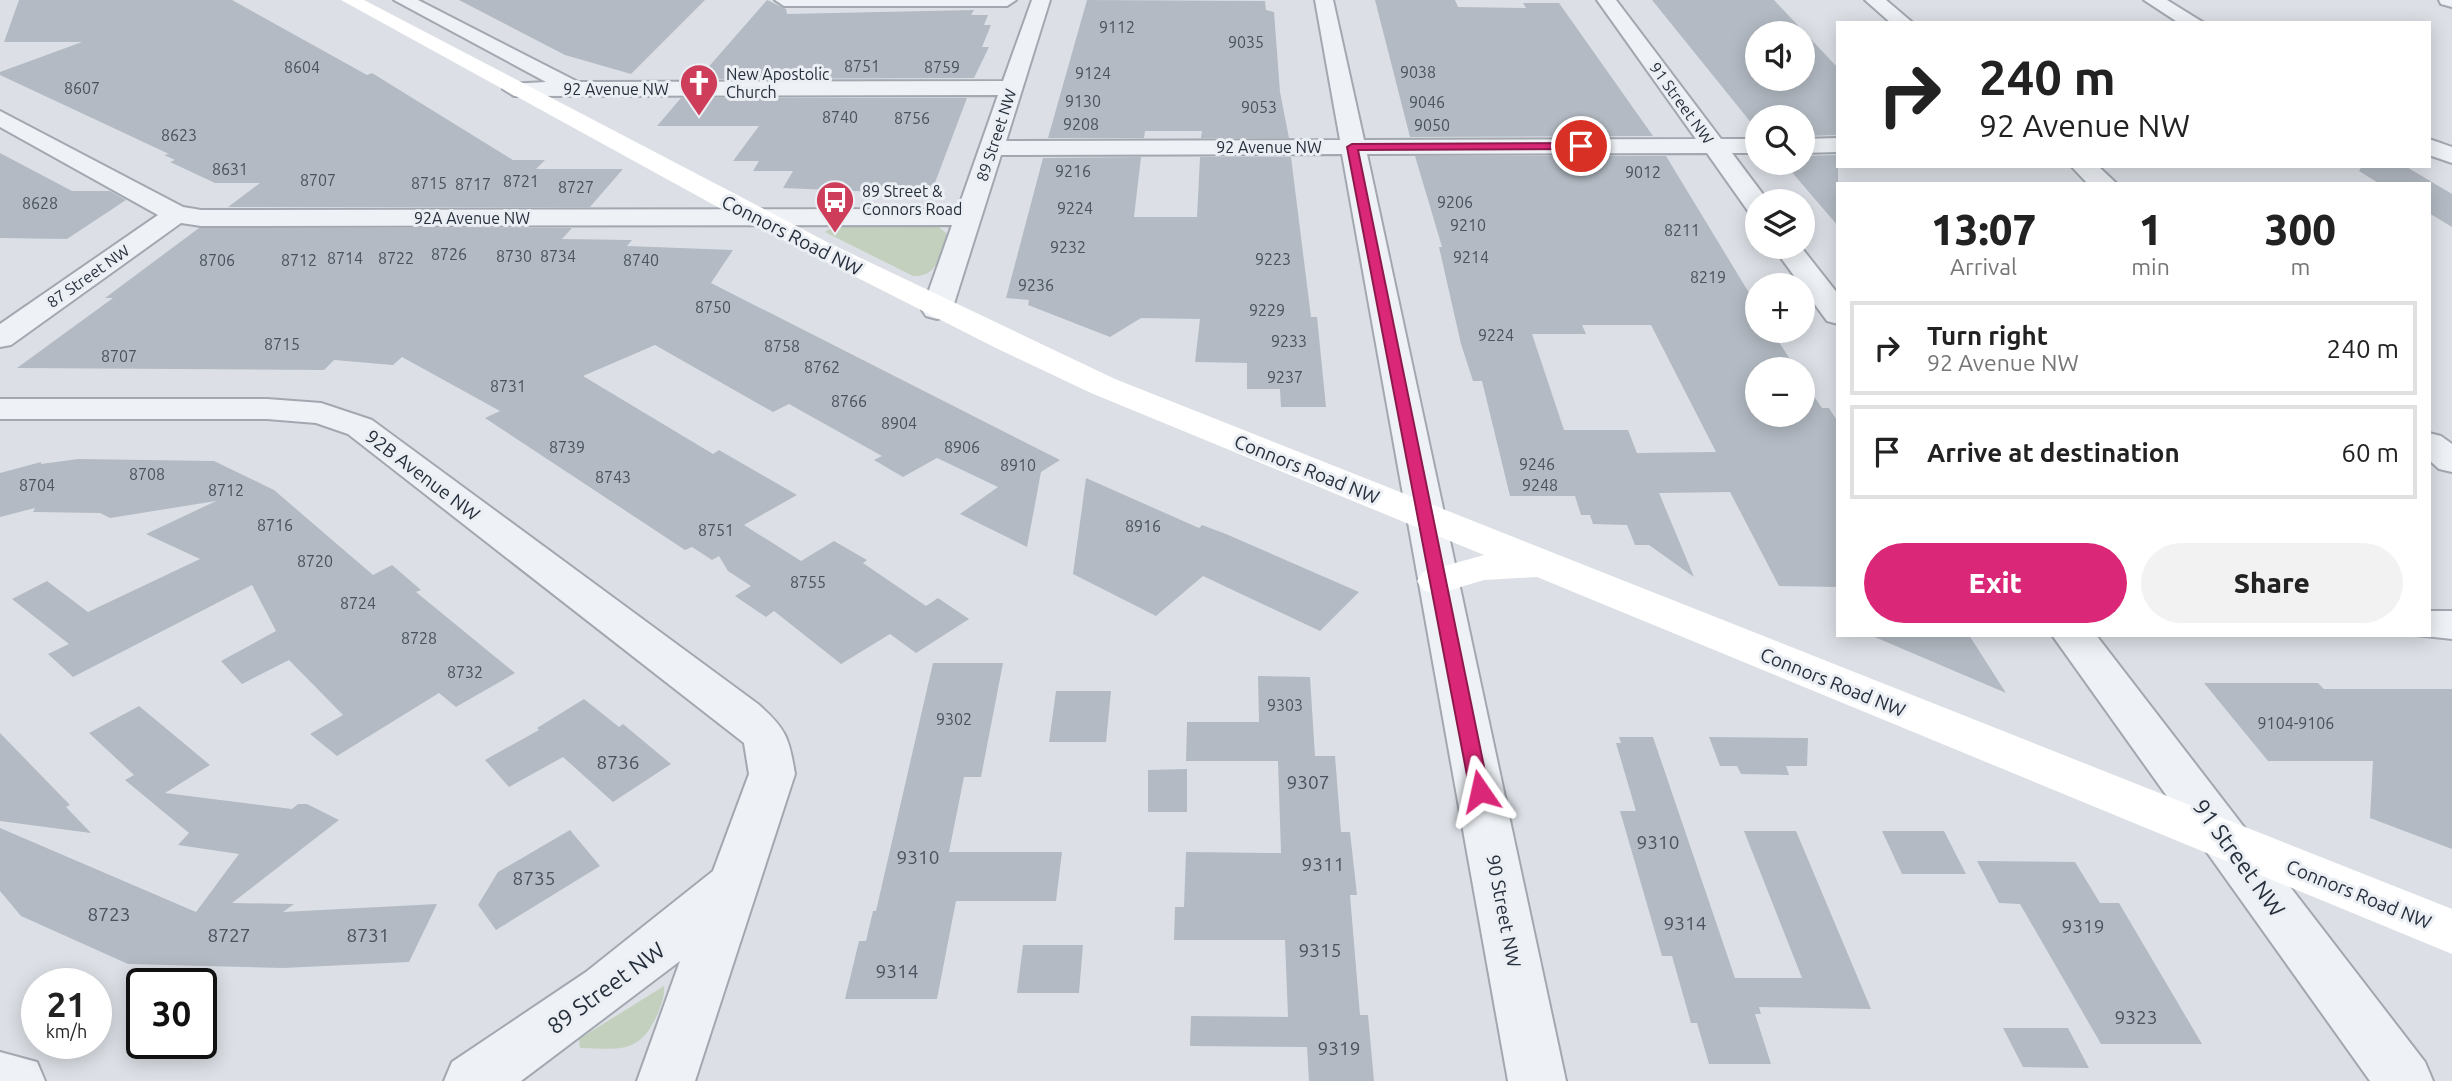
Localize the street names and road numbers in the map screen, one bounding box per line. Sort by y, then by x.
street label: 91 Street NW [1646,59,1718,147]
street label: 92 Avenue NW [563,80,669,98]
street label: 89 Street NW [973,86,1019,184]
street label: 92 Avenue NW [1216,138,1322,156]
street label: Connors Road NW [718,190,866,280]
street label: 92A Avenue NW [414,209,530,227]
street label: 87 Street NW [43,241,133,311]
street label: 92B Avenue NW [362,425,484,525]
street label: Connors Road NW [1231,430,1383,508]
street label: Connors Road NW [1757,643,1909,721]
street label: 91 Street NW [2189,794,2290,921]
street label: 90 Street NW [1482,853,1526,969]
street label: Connors Road NW [2283,855,2435,933]
street label: 89 Street NW [542,937,669,1038]

